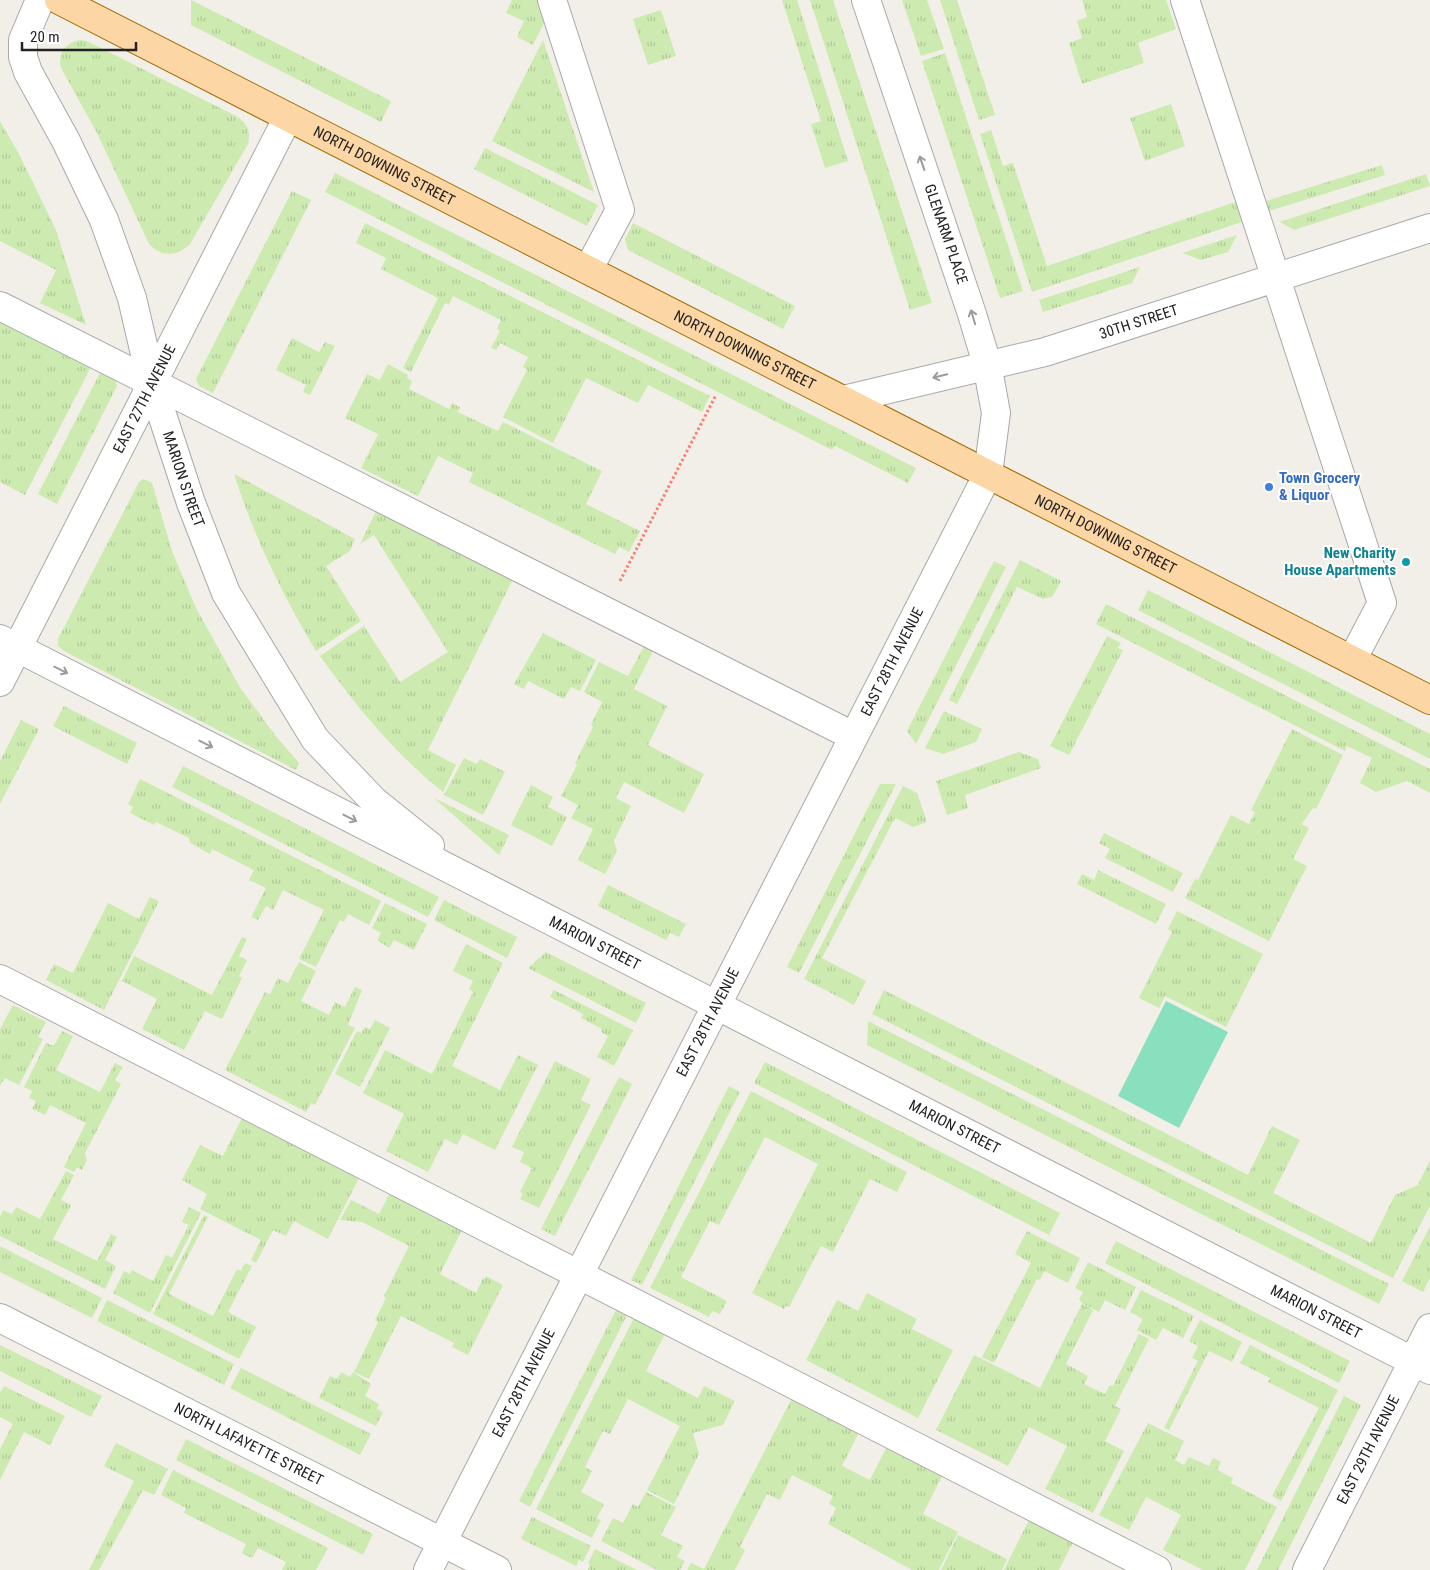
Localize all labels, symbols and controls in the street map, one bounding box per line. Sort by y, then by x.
scale bar [22,20,136,52]
text: 20 m [30,28,60,46]
street label: NORTH DOWNING STREET [310,122,458,210]
one-way arrow [916,156,926,172]
street label: GLENARM PLACE [920,182,972,286]
street label: 30TH STREET [1097,301,1181,343]
street label: NORTH DOWNING STREET [671,307,819,394]
one-way arrow [968,310,978,326]
street label: EAST 27TH AVENUE [109,341,180,456]
one-way arrow [932,371,948,381]
street label: MARION STREET [159,429,208,530]
place label: Town Grocery & Liquor [1279,469,1361,504]
marker: Town Grocery & Liquor [1263,481,1275,493]
street label: NORTH DOWNING STREET [1032,491,1179,578]
place label: New Charity House Apartments [1284,544,1396,579]
marker: New Charity House Apartments [1400,556,1412,568]
street label: EAST 28TH AVENUE [857,604,927,719]
one-way arrow [53,666,68,675]
one-way arrow [198,739,213,749]
one-way arrow [342,814,357,823]
street label: MARION STREET [546,912,644,974]
street label: EAST 28TH AVENUE [673,965,743,1080]
street label: MARION STREET [906,1096,1003,1158]
street label: MARION STREET [1267,1281,1365,1343]
street label: EAST 28TH AVENUE [488,1326,559,1440]
street label: EAST 29TH AVENUE [1333,1392,1403,1507]
street label: NORTH LAFAYETTE STREET [171,1399,327,1490]

